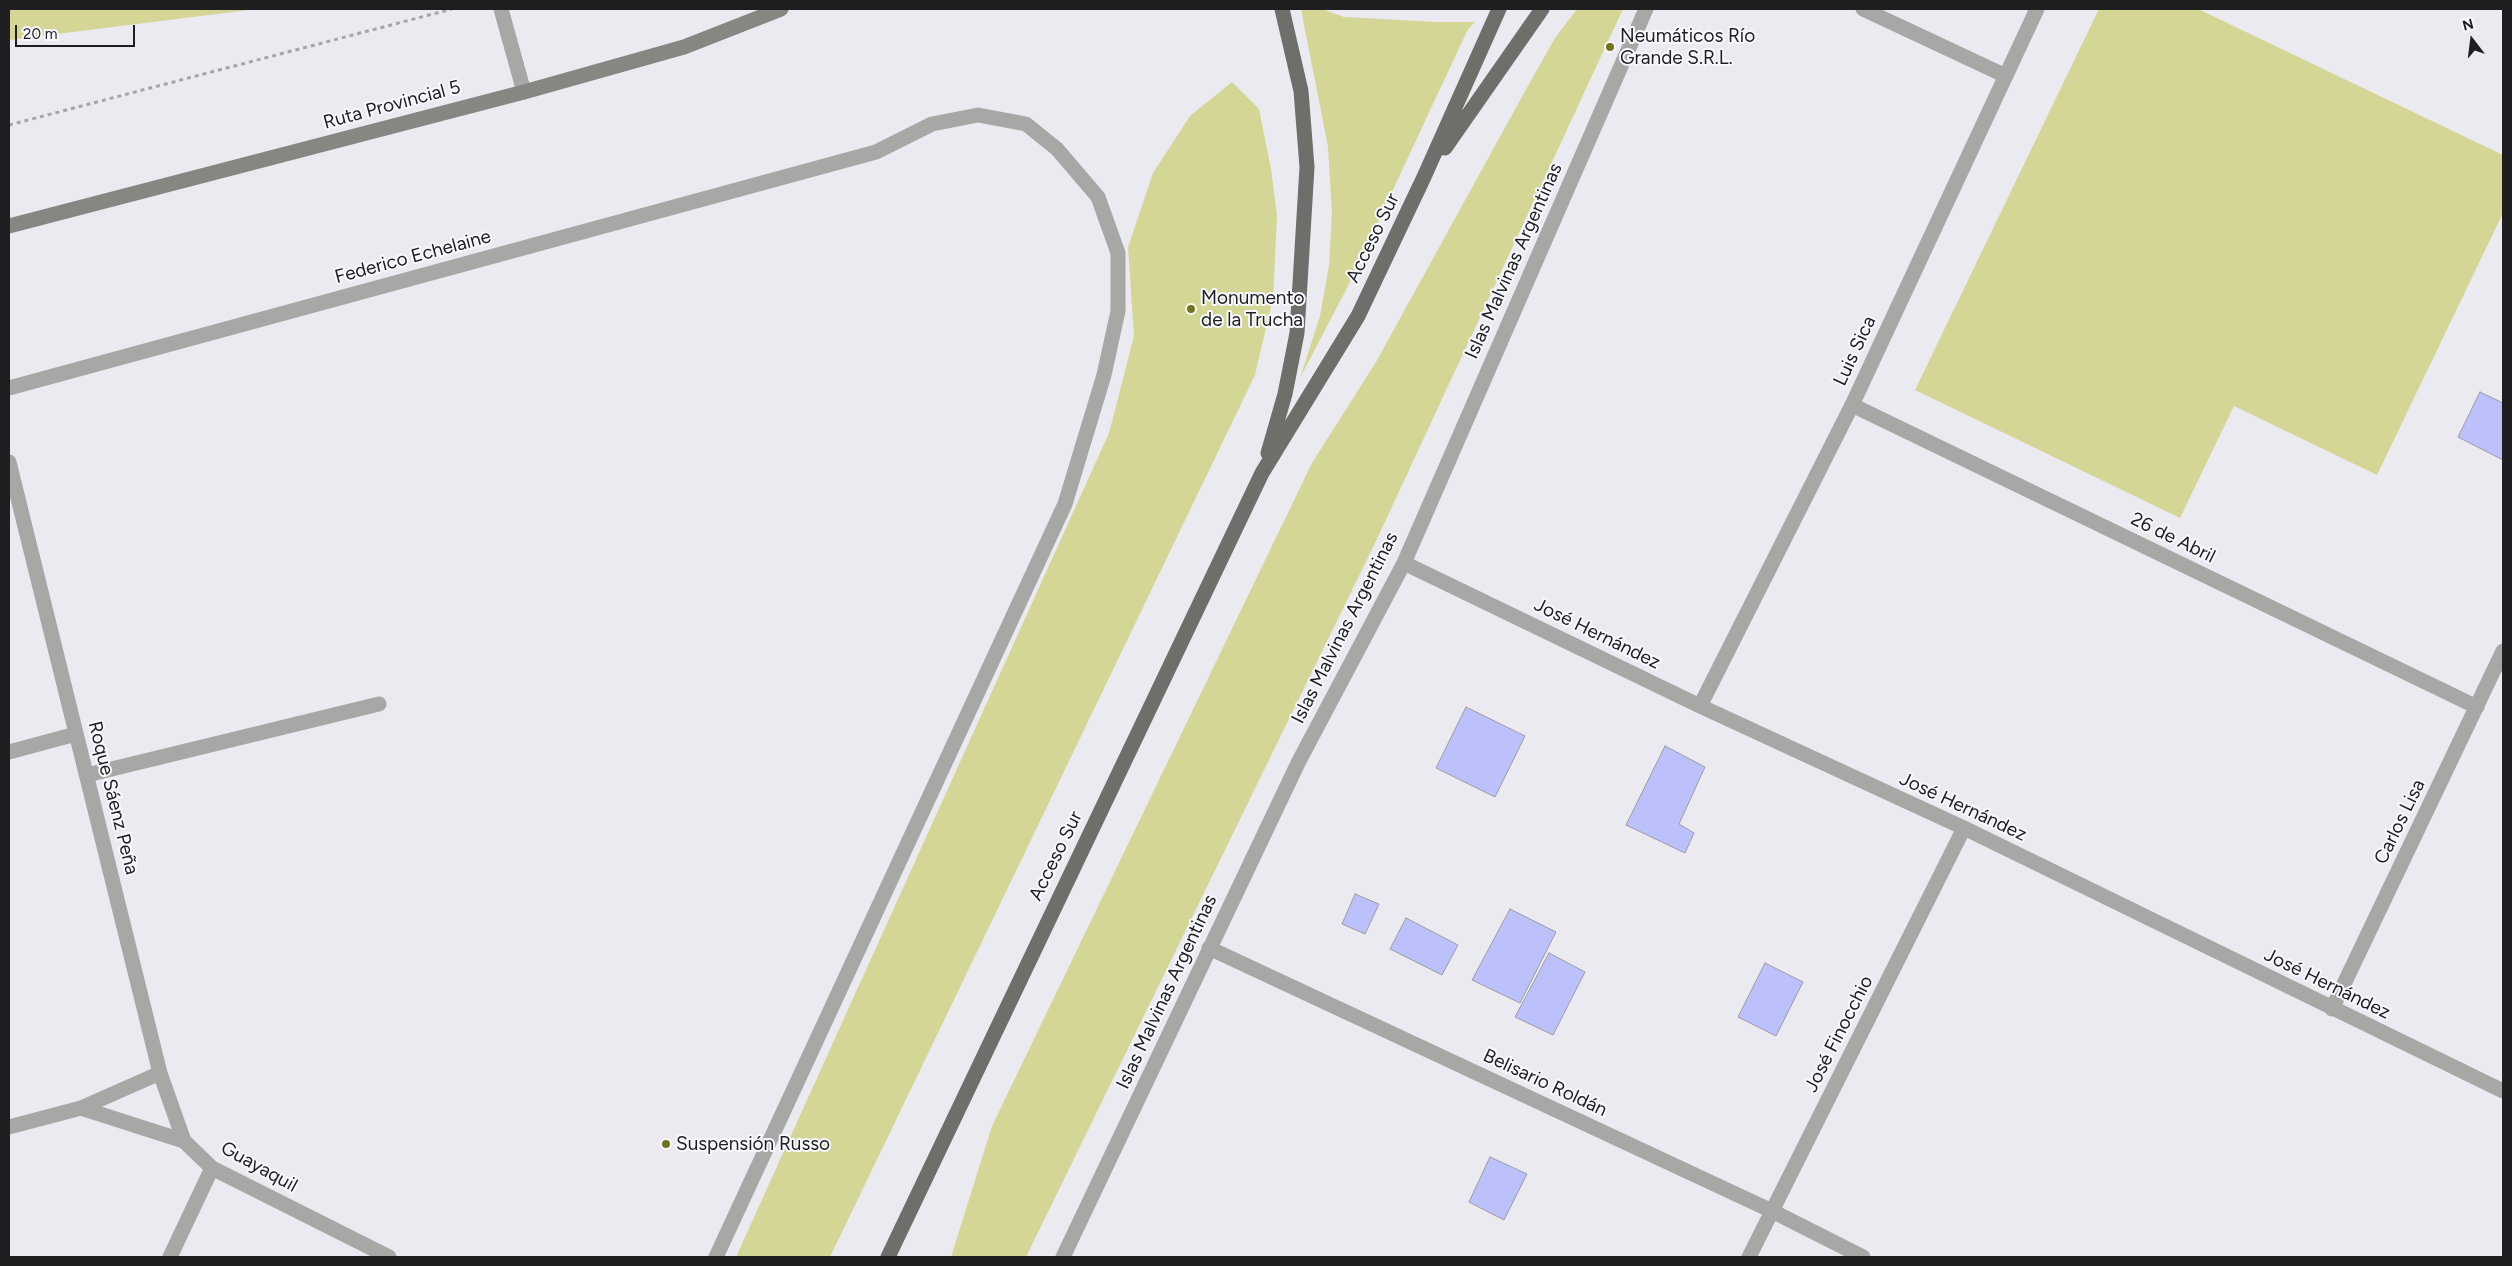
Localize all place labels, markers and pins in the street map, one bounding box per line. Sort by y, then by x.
place label: Neumáticos Río Grande S.R.L. [1620,25,1755,69]
marker: Neumáticos Río Grande S.R.L. [1604,41,1616,53]
place label: Monumento de la Trucha [1201,287,1305,331]
marker: Monumento de la Trucha [1185,303,1197,315]
place label: Suspensión Russo [676,1133,830,1155]
marker: Suspensión Russo [660,1138,672,1150]

